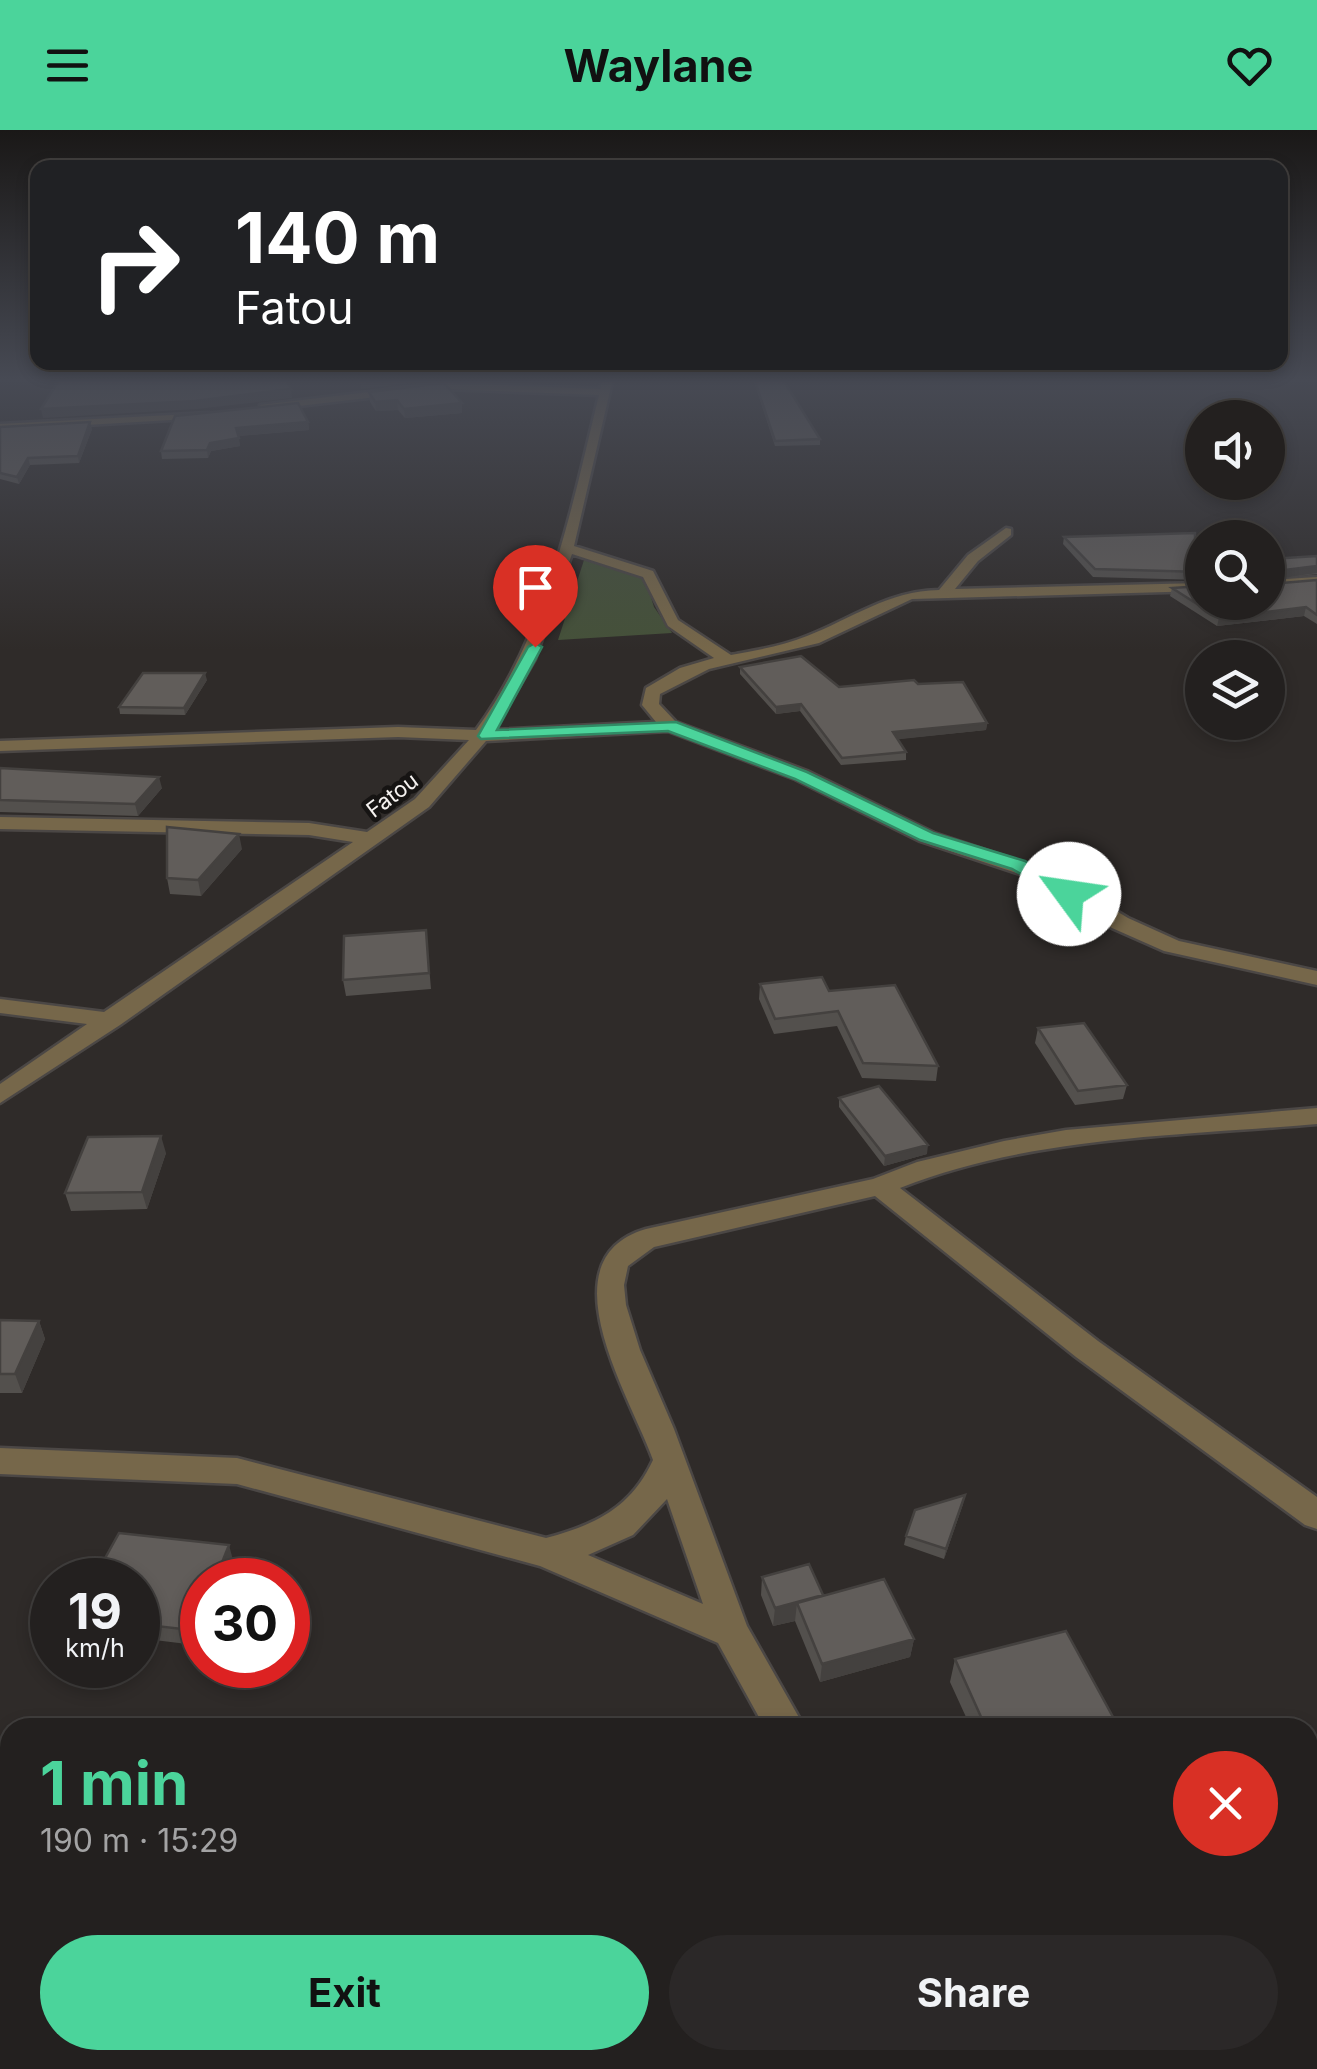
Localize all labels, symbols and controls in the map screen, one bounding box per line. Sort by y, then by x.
icon: menu [40,38,95,93]
text: Waylane [564,38,753,93]
icon: heart [1222,38,1277,93]
text: 140 m [235,195,440,280]
icon: right [70,200,200,330]
text: Fatou [235,280,354,335]
map controls [1185,400,1285,740]
button: sound [1185,400,1285,500]
button: search [1185,520,1285,620]
pin [493,545,578,648]
icon: arrive [508,560,563,615]
button: layers [1185,640,1285,740]
street label: Fatou [361,767,423,823]
position arrow [1017,842,1121,946]
speed limit sign: 30 [180,1558,310,1688]
text: 19 [68,1581,122,1641]
text: km/h [65,1633,125,1663]
text: 1 min [40,1747,188,1819]
button: close [1173,1751,1278,1856]
text: 190 m · 15:29 [40,1821,238,1860]
button: Exit [40,1935,649,2050]
button: Share [669,1935,1278,2050]

